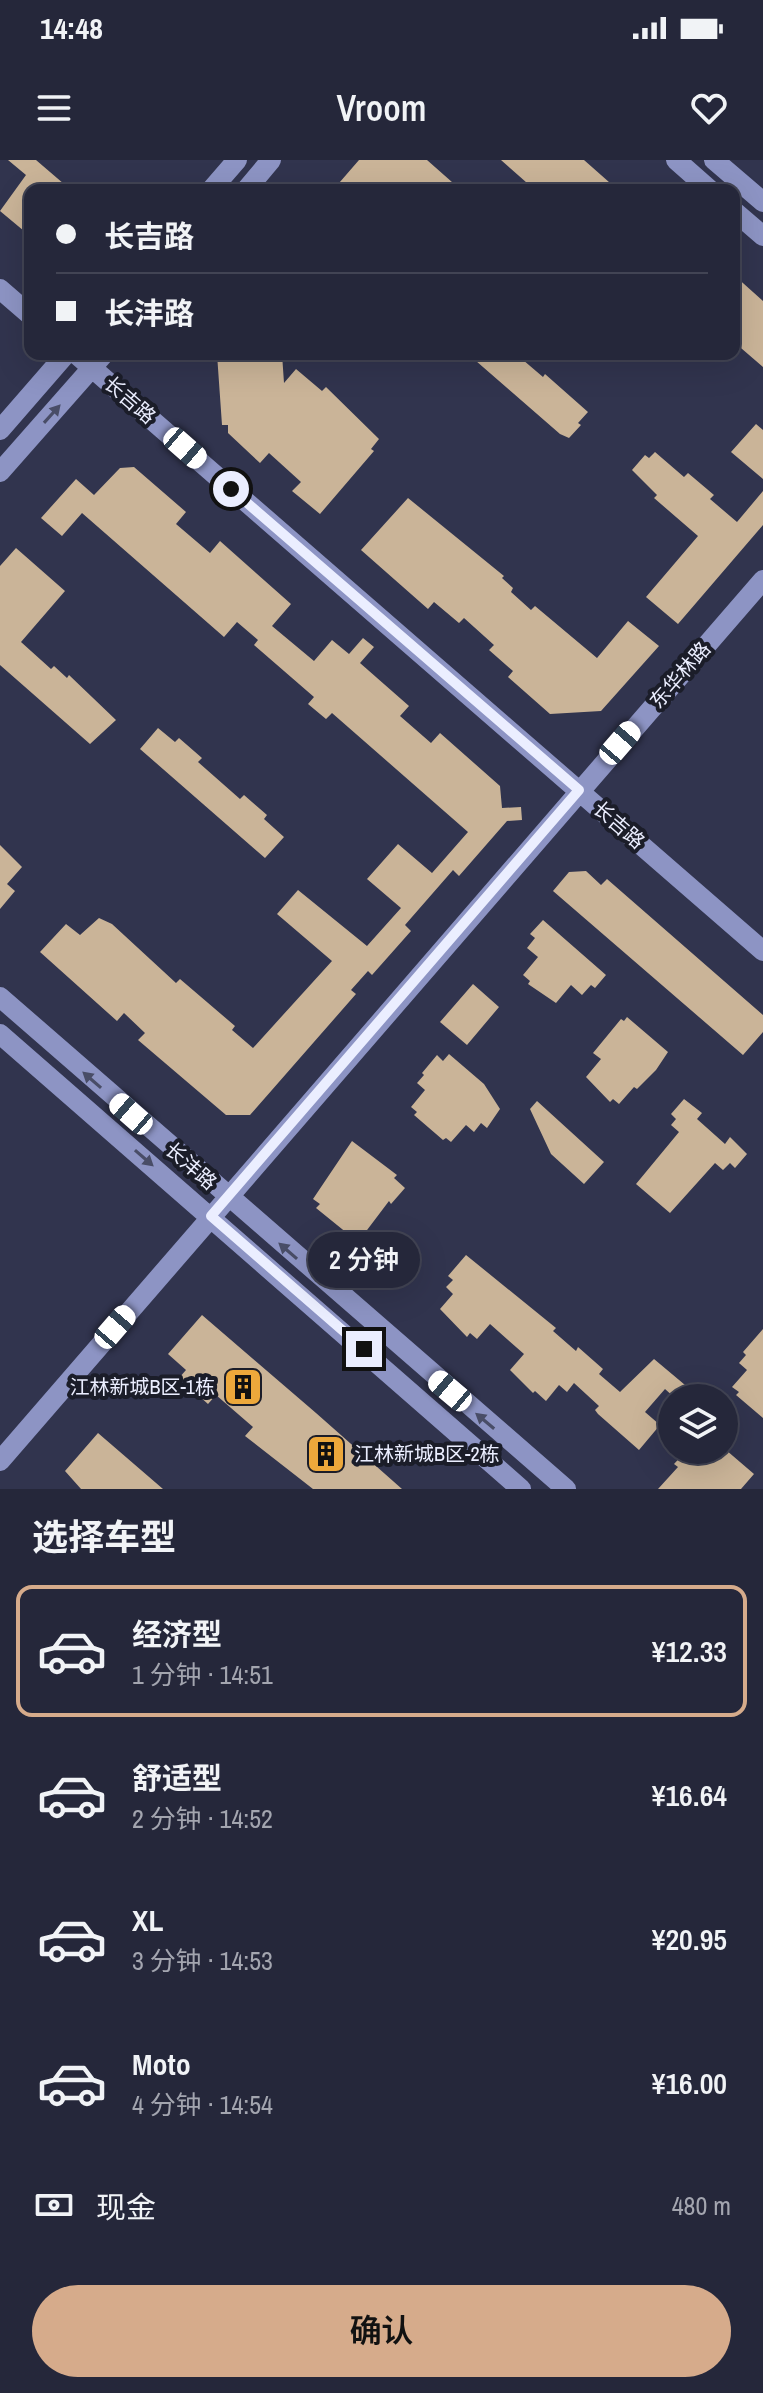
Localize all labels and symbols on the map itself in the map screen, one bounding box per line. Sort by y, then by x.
street label: 长吉路 [99,370,162,429]
one-way arrow [43,404,60,424]
car [159,423,211,473]
route start [213,471,249,507]
street label: 东华林路 [643,636,716,714]
car [595,717,645,769]
street label: 长吉路 [588,795,651,854]
one-way arrow [83,1072,103,1089]
car [105,1089,157,1139]
street label: 长沣路 [160,1136,223,1195]
one-way arrow [134,1149,154,1166]
callout: 2 分钟 [308,1233,420,1289]
one-way arrow [279,1243,299,1260]
car [90,1301,140,1353]
route end [346,1331,382,1367]
building icon: 江林新城B区-1栋 [222,1366,264,1408]
car [424,1366,476,1416]
place label: 江林新城B区-1栋 [69,1373,215,1400]
one-way arrow [476,1413,496,1430]
building icon: 江林新城B区-2栋 [305,1433,347,1475]
place label: 江林新城B区-2栋 [354,1440,500,1467]

